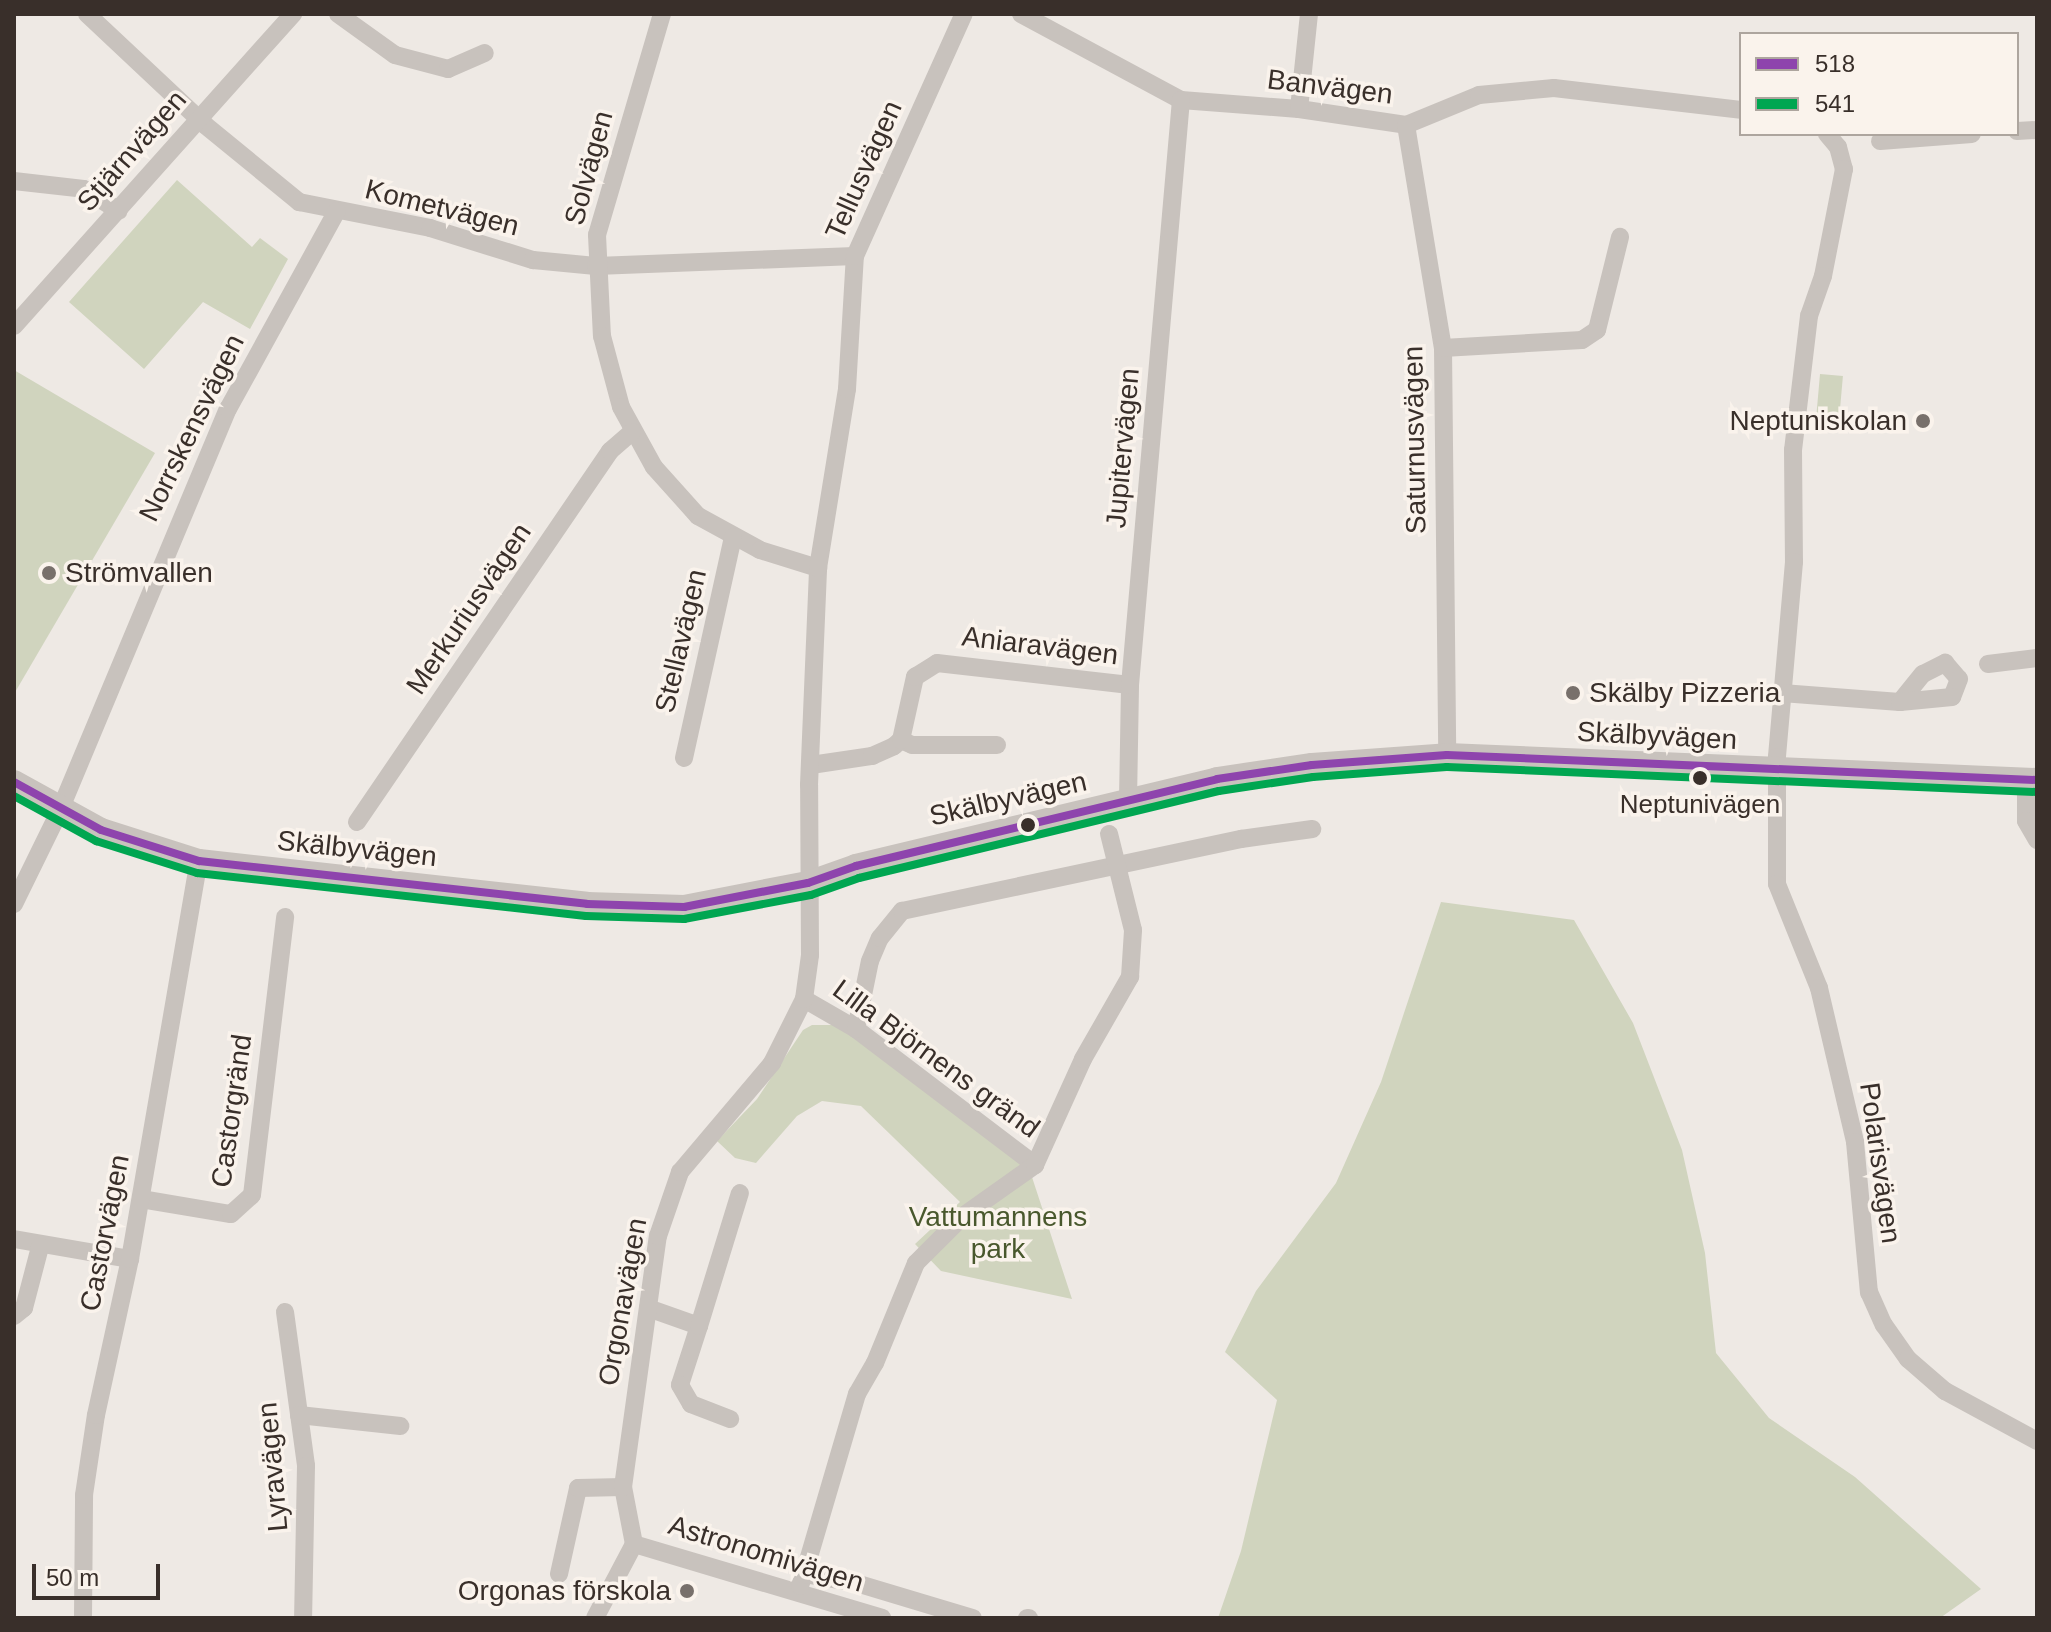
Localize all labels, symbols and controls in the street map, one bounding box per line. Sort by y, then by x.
legend [1739,32,2019,136]
text: 518 [1815,50,1855,77]
street label: Banvägen [1265,63,1395,111]
street label: Stjärnvägen [70,84,194,218]
text: 541 [1815,90,1855,117]
street label: Tellusvägen [819,96,909,244]
street label: Solvägen [558,107,620,229]
street label: Kometvägen [362,173,522,243]
street label: Norrskensvägen [132,329,252,527]
street label: Saturnusvägen [1397,346,1433,534]
street label: Jupitervägen [1099,367,1147,529]
place label: Neptuniskolan [1730,404,1907,438]
marker: Neptuniskolan [1914,412,1932,430]
street label: Merkuriusvägen [399,517,539,701]
place label: Strömvallen [65,556,213,590]
marker: Strömvallen [40,564,58,582]
street label: Stellavägen [648,566,714,716]
street label: Aniaravägen [960,620,1120,672]
place label: Skälby Pizzeria [1589,676,1780,710]
marker: Skälby Pizzeria [1564,684,1582,702]
street label: Skälbyvägen [1576,715,1738,757]
street label: Skälbyvägen [926,765,1090,833]
marker: Neptunivägen [1692,770,1708,786]
place label: Neptunivägen [1620,789,1780,821]
unlabelled marker [1020,817,1036,833]
street label: Skälbyvägen [276,824,438,874]
street label: Lilla Björnens gränd [826,973,1046,1145]
street label: Castorgränd [205,1032,259,1190]
street label: Polarisvägen [1852,1081,1908,1245]
street label: Castorvägen [73,1152,137,1314]
park label: Vattumannens park [909,1200,1087,1266]
street label: Orgonavägen [592,1216,654,1388]
street label: Lyravägen [251,1401,295,1533]
street label: Astronomivägen [664,1508,868,1600]
scale bar [36,1548,164,1598]
text: 50 m [46,1564,99,1591]
place label: Orgonas förskola [458,1574,671,1608]
marker: Orgonas förskola [678,1582,696,1600]

